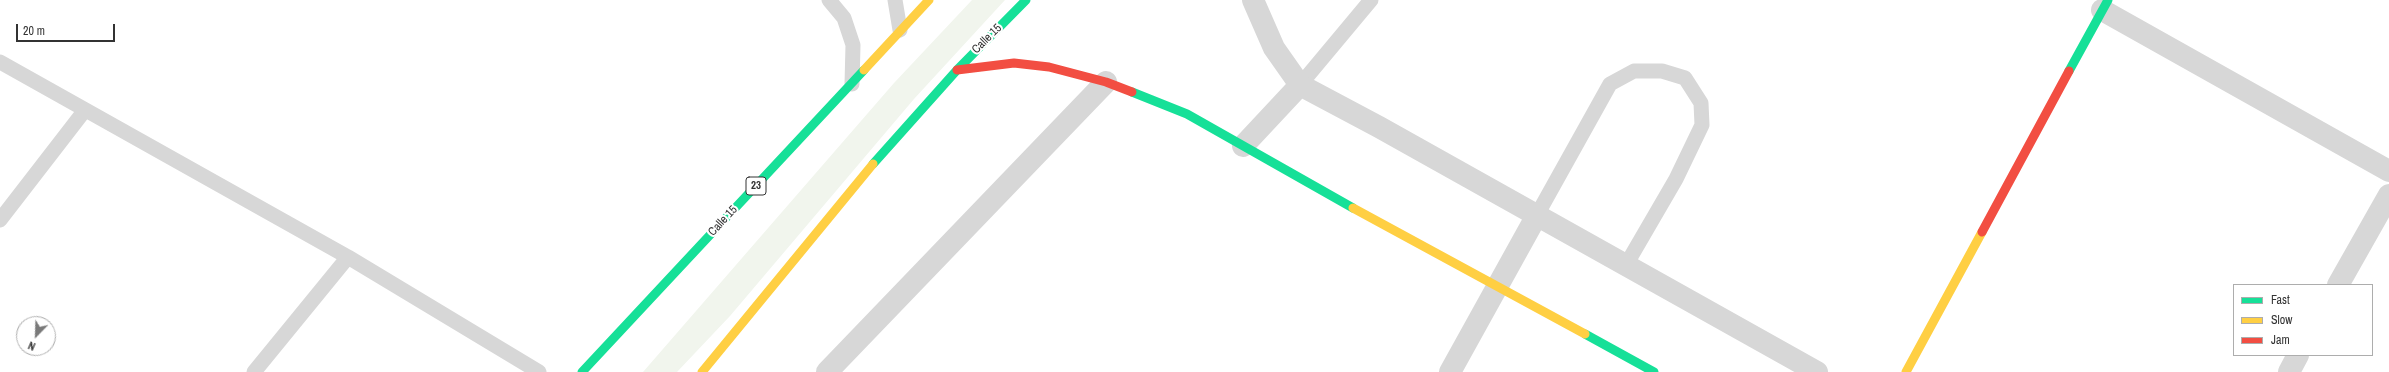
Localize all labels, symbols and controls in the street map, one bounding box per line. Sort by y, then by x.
scale bar [18,16,117,42]
street label: Calle 15 [969,21,1005,57]
text: 20 m [23,23,45,39]
road number: 23 [746,177,766,195]
street label: Calle 15 [705,203,741,239]
legend [2233,284,2373,356]
text: Fast [2271,292,2290,308]
text: Slow [2271,312,2292,328]
north arrow [16,316,56,356]
text: Jam [2271,332,2290,348]
text: N [26,338,37,354]

